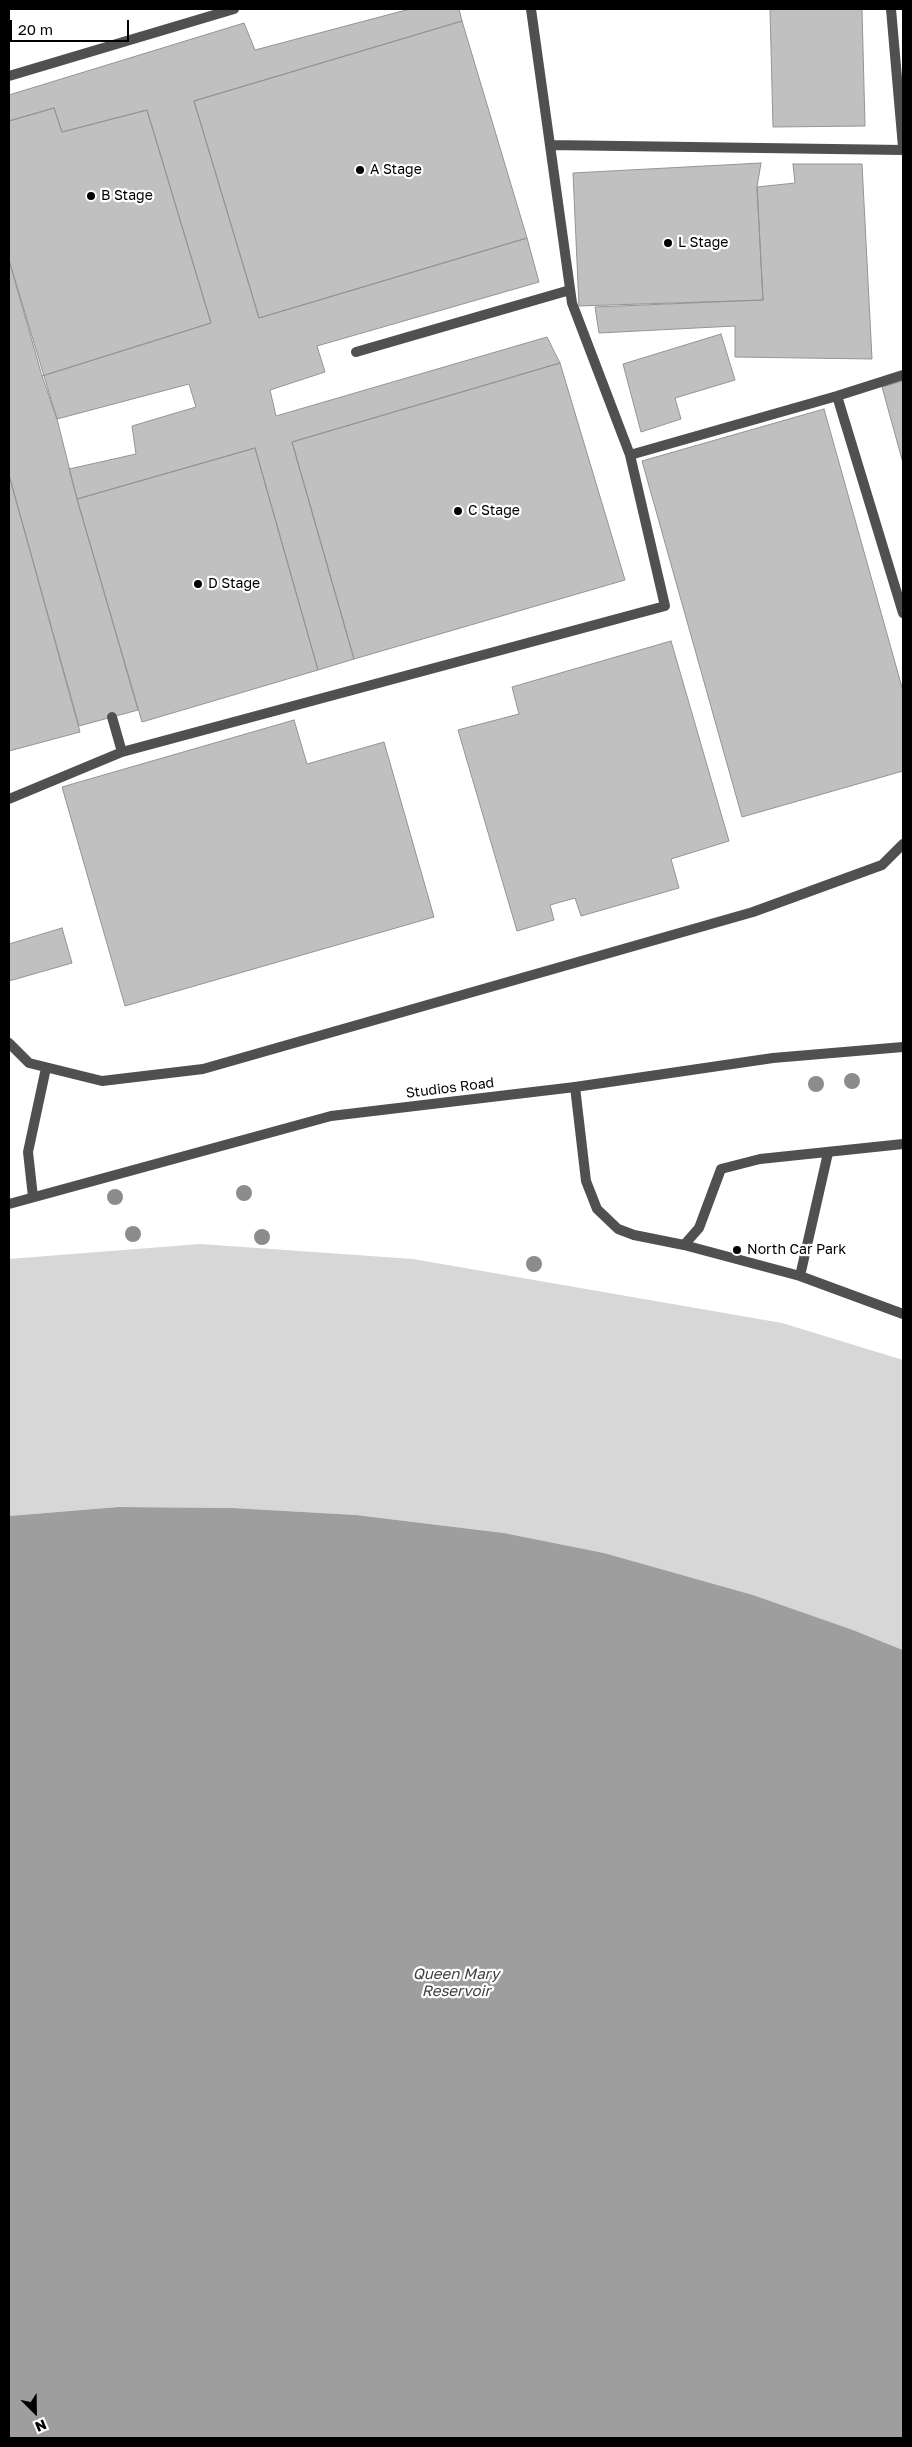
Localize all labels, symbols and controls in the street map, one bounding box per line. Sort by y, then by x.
scale bar [12,10,131,42]
text: 20 m [18,20,53,38]
place label: A Stage [370,162,422,178]
marker: A Stage [354,164,366,176]
place label: B Stage [101,188,153,204]
marker: B Stage [85,190,97,202]
place label: L Stage [678,235,728,251]
marker: L Stage [662,237,674,249]
place label: C Stage [468,503,520,519]
marker: C Stage [452,505,464,517]
place label: D Stage [208,576,260,592]
marker: D Stage [192,578,204,590]
street label: Studios Road [405,1074,495,1102]
place label: North Car Park [747,1242,846,1258]
marker: North Car Park [731,1244,743,1256]
water label: Queen Mary Reservoir [413,1965,499,2000]
north arrow [10,2387,60,2437]
text: N [33,2416,49,2436]

